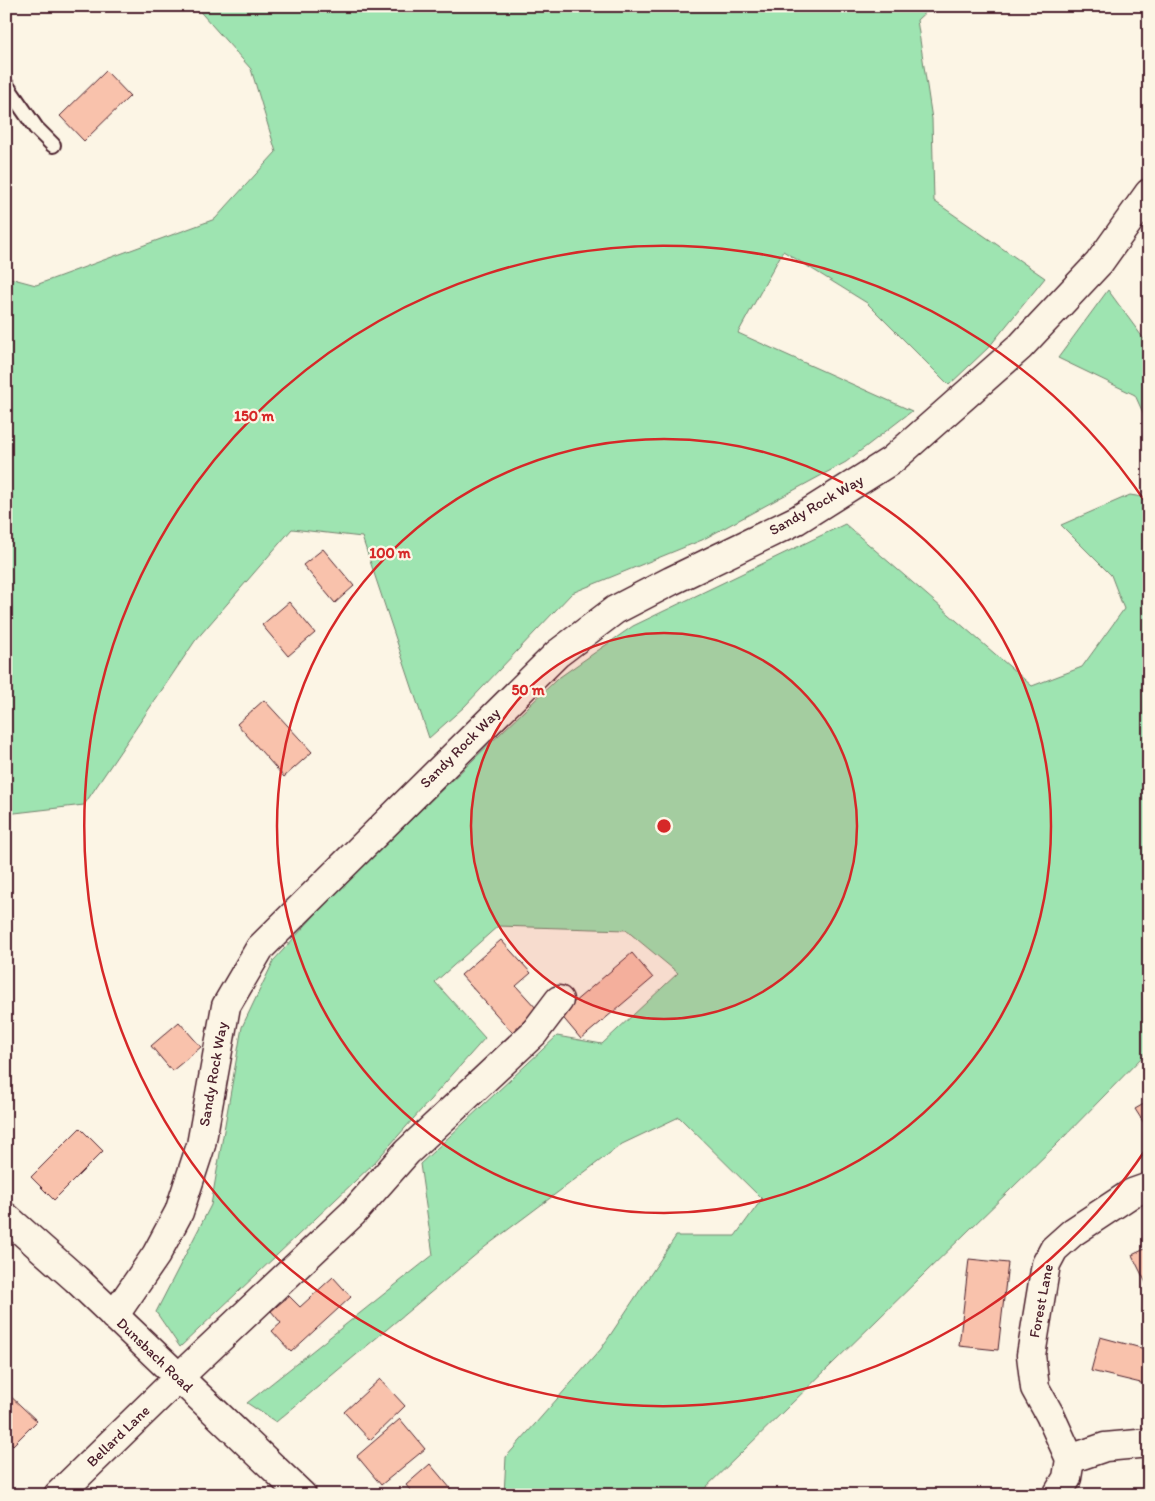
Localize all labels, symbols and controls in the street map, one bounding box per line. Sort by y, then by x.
text: 150 m [234,407,274,425]
street label: Sandy Rock Way [766,471,866,539]
text: 100 m [369,544,411,562]
text: 50 m [511,681,545,699]
street label: Sandy Rock Way [416,704,504,792]
centre of rings [655,817,673,835]
street label: Sandy Rock Way [195,1020,231,1128]
street label: Forest Lane [1025,1263,1057,1339]
street label: Dunsbach Road [113,1314,197,1396]
street label: Bellard Lane [83,1401,153,1471]

